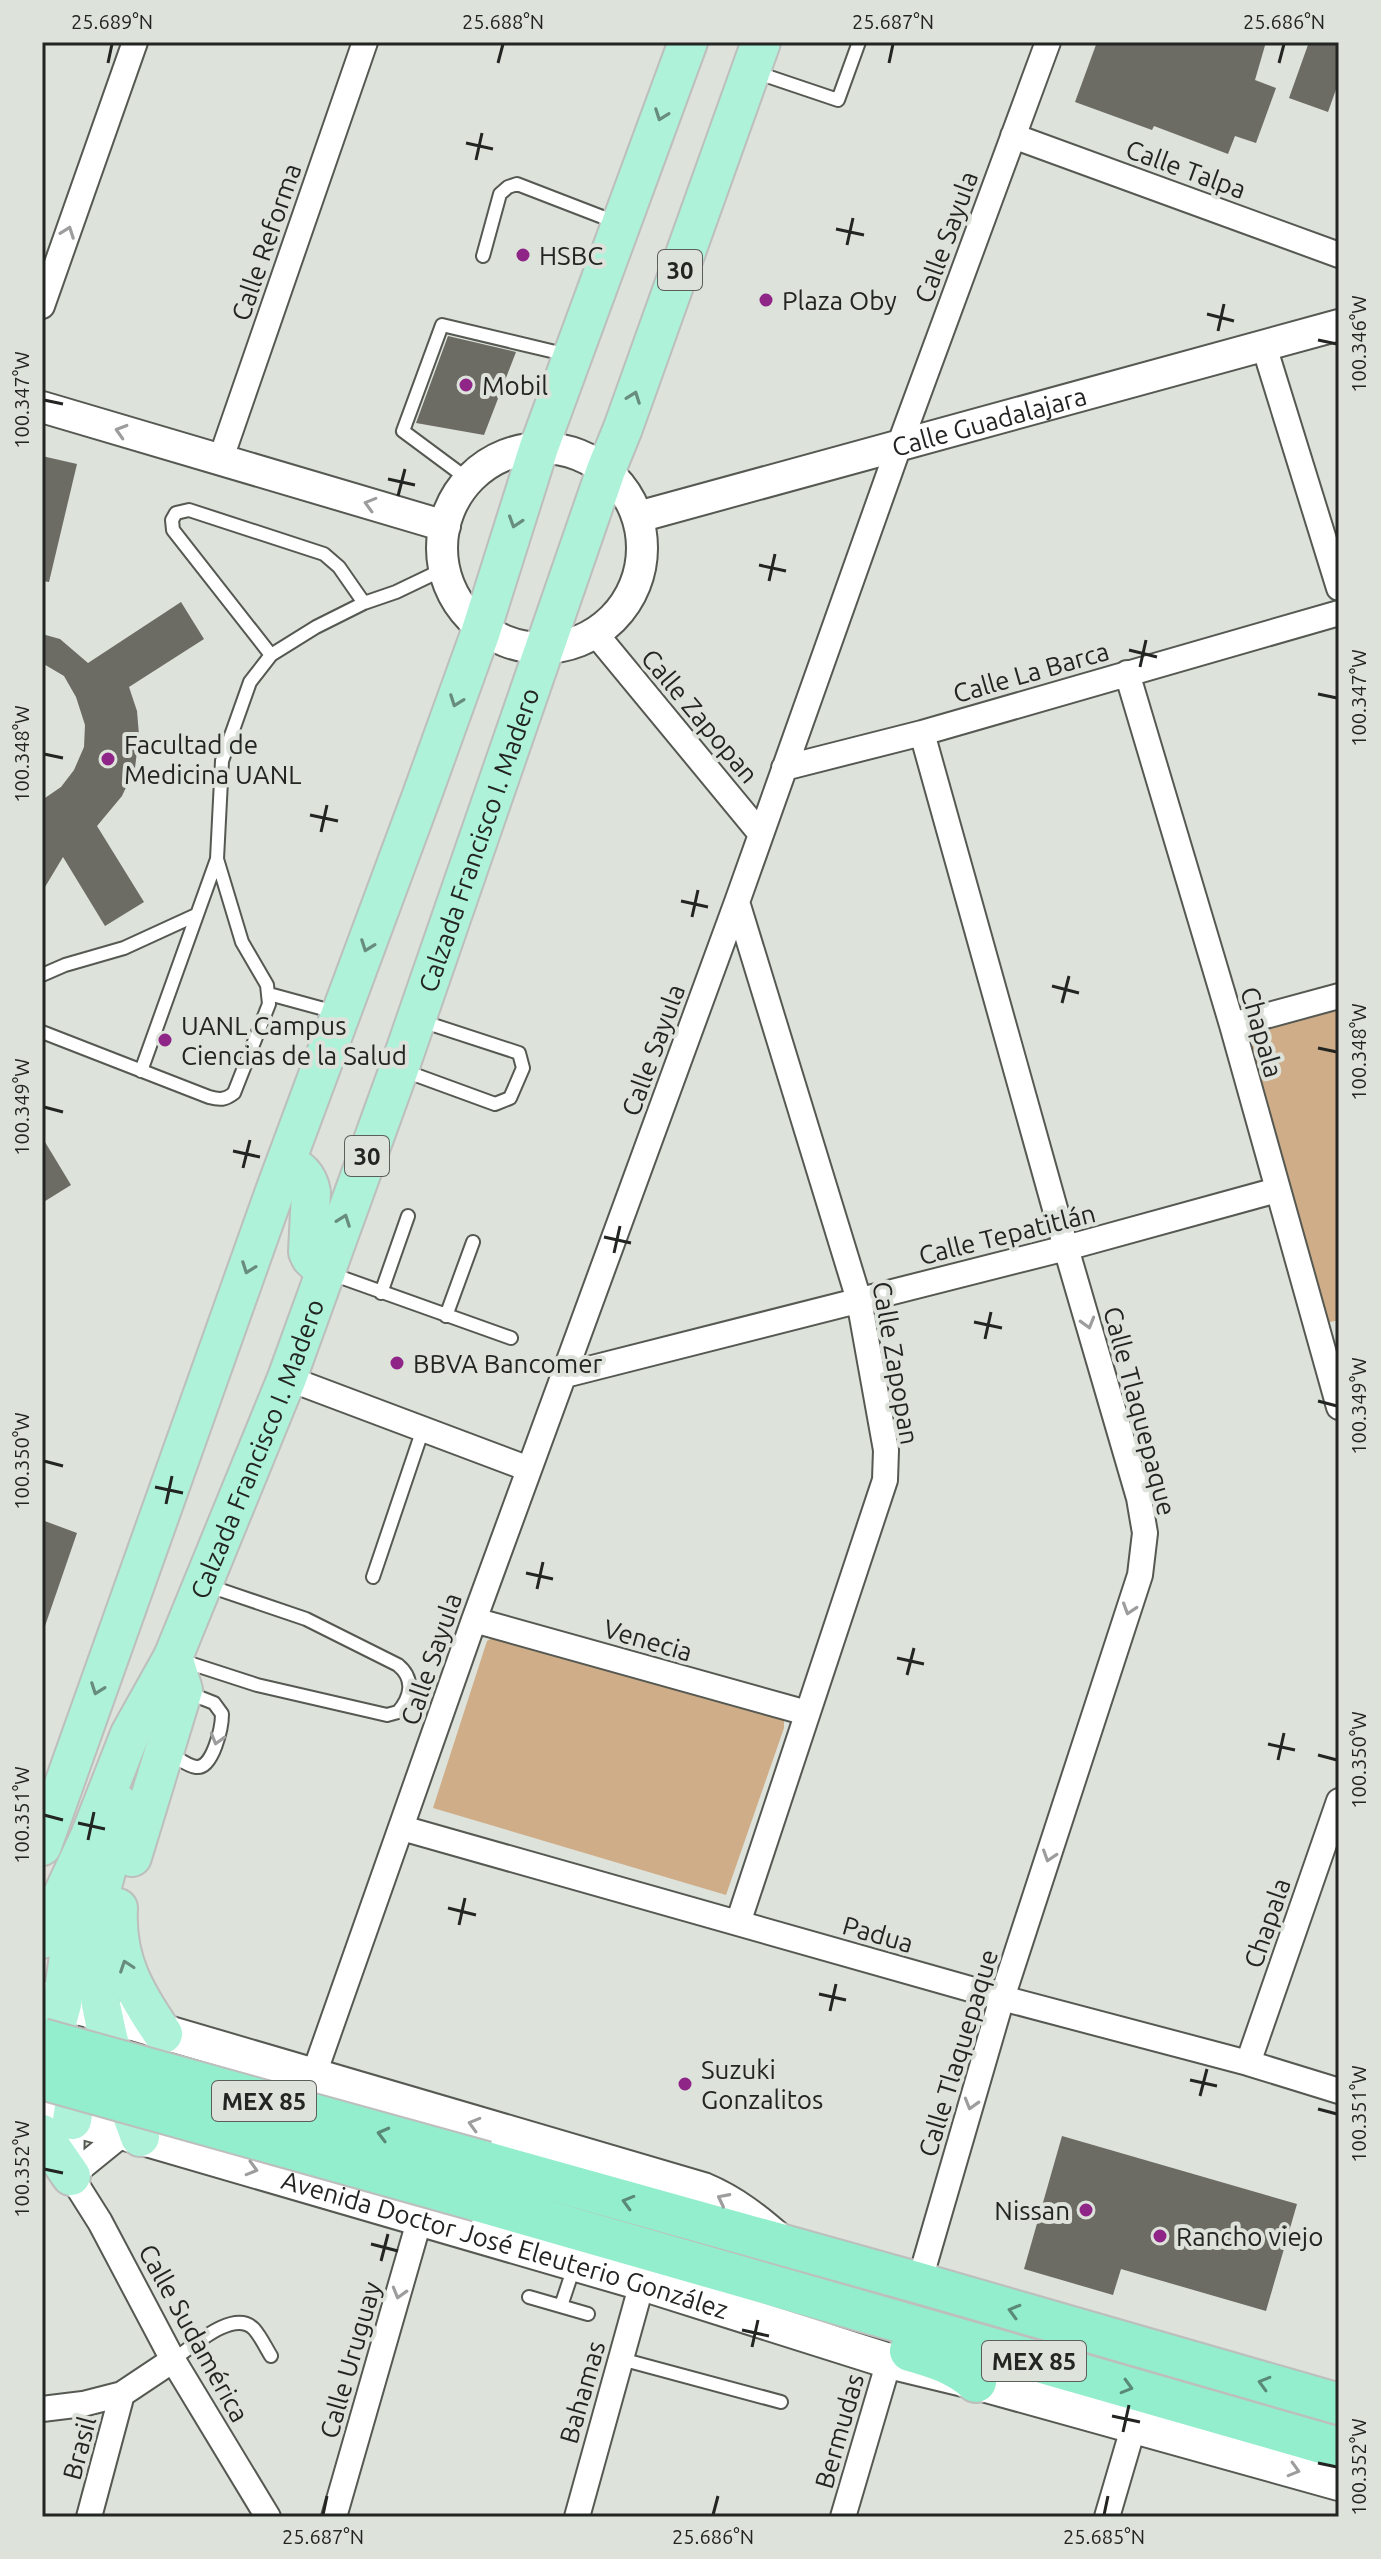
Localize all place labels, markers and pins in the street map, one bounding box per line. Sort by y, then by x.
place label: HSBC [539,241,603,270]
marker: HSBC [514,246,532,264]
place label: Plaza Oby [782,286,897,315]
marker: Plaza Oby [757,291,775,309]
place label: Mobil [482,371,548,400]
marker: Mobil [457,376,475,394]
place label: Facultad de Medicina UANL [124,730,301,789]
marker: Facultad de Medicina UANL [99,750,117,768]
place label: UANL Campus Ciencias de la Salud [181,1011,407,1070]
marker: UANL Campus Ciencias de la Salud [156,1031,174,1049]
place label: BBVA Bancomer [413,1349,602,1378]
marker: BBVA Bancomer [388,1354,406,1372]
place label: Suzuki Gonzalitos [701,2055,823,2114]
marker: Suzuki Gonzalitos [676,2075,694,2093]
place label: Nissan [994,2196,1070,2225]
marker: Nissan [1077,2201,1095,2219]
place label: Rancho viejo [1176,2222,1323,2251]
marker: Rancho viejo [1151,2227,1169,2245]

